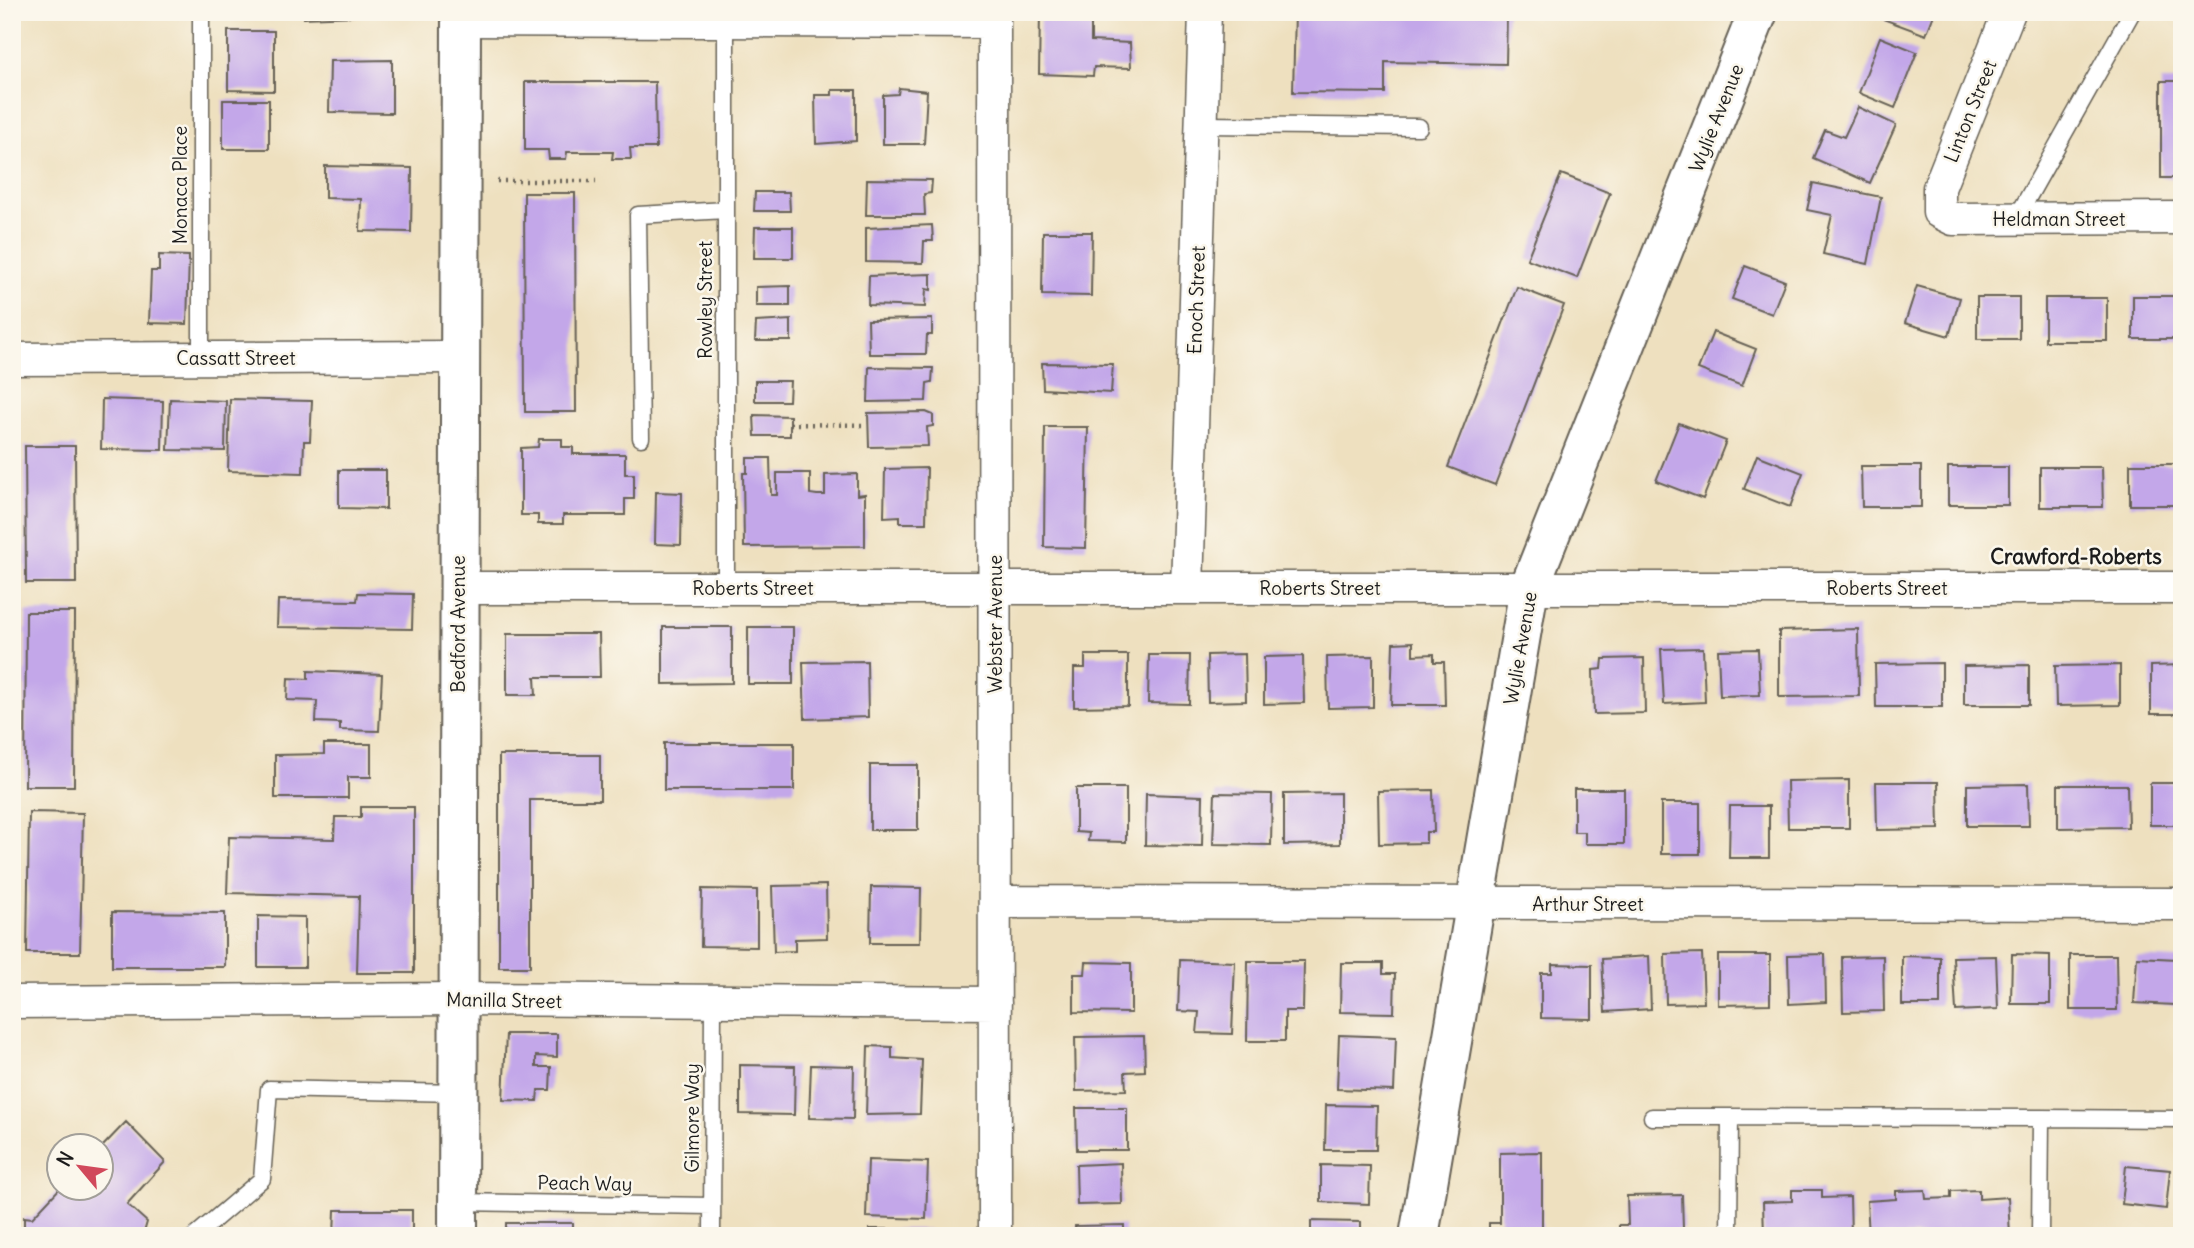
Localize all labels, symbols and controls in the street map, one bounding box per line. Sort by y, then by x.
street label: Linton Street [1939,56,2001,166]
street label: Wylie Avenue [1683,60,1749,176]
street label: Monaca Place [168,126,192,244]
street label: Heldman Street [1993,207,2125,231]
street label: Rowley Street [693,241,717,359]
street label: Enoch Street [1182,245,1210,355]
street label: Cassatt Street [176,346,296,370]
district label: Crawford-Roberts [1990,543,2162,570]
street label: Bedford Avenue [446,555,470,693]
street label: Webster Avenue [983,555,1007,693]
street label: Roberts Street [692,576,814,600]
street label: Roberts Street [1259,576,1381,600]
street label: Roberts Street [1826,576,1948,600]
street label: Wylie Avenue [1498,589,1542,707]
street label: Arthur Street [1532,892,1644,916]
street label: Manilla Street [446,987,562,1013]
street label: Gilmore Way [680,1063,704,1173]
north arrow [46,1132,116,1202]
text: N [51,1147,79,1170]
street label: Peach Way [537,1170,633,1196]

